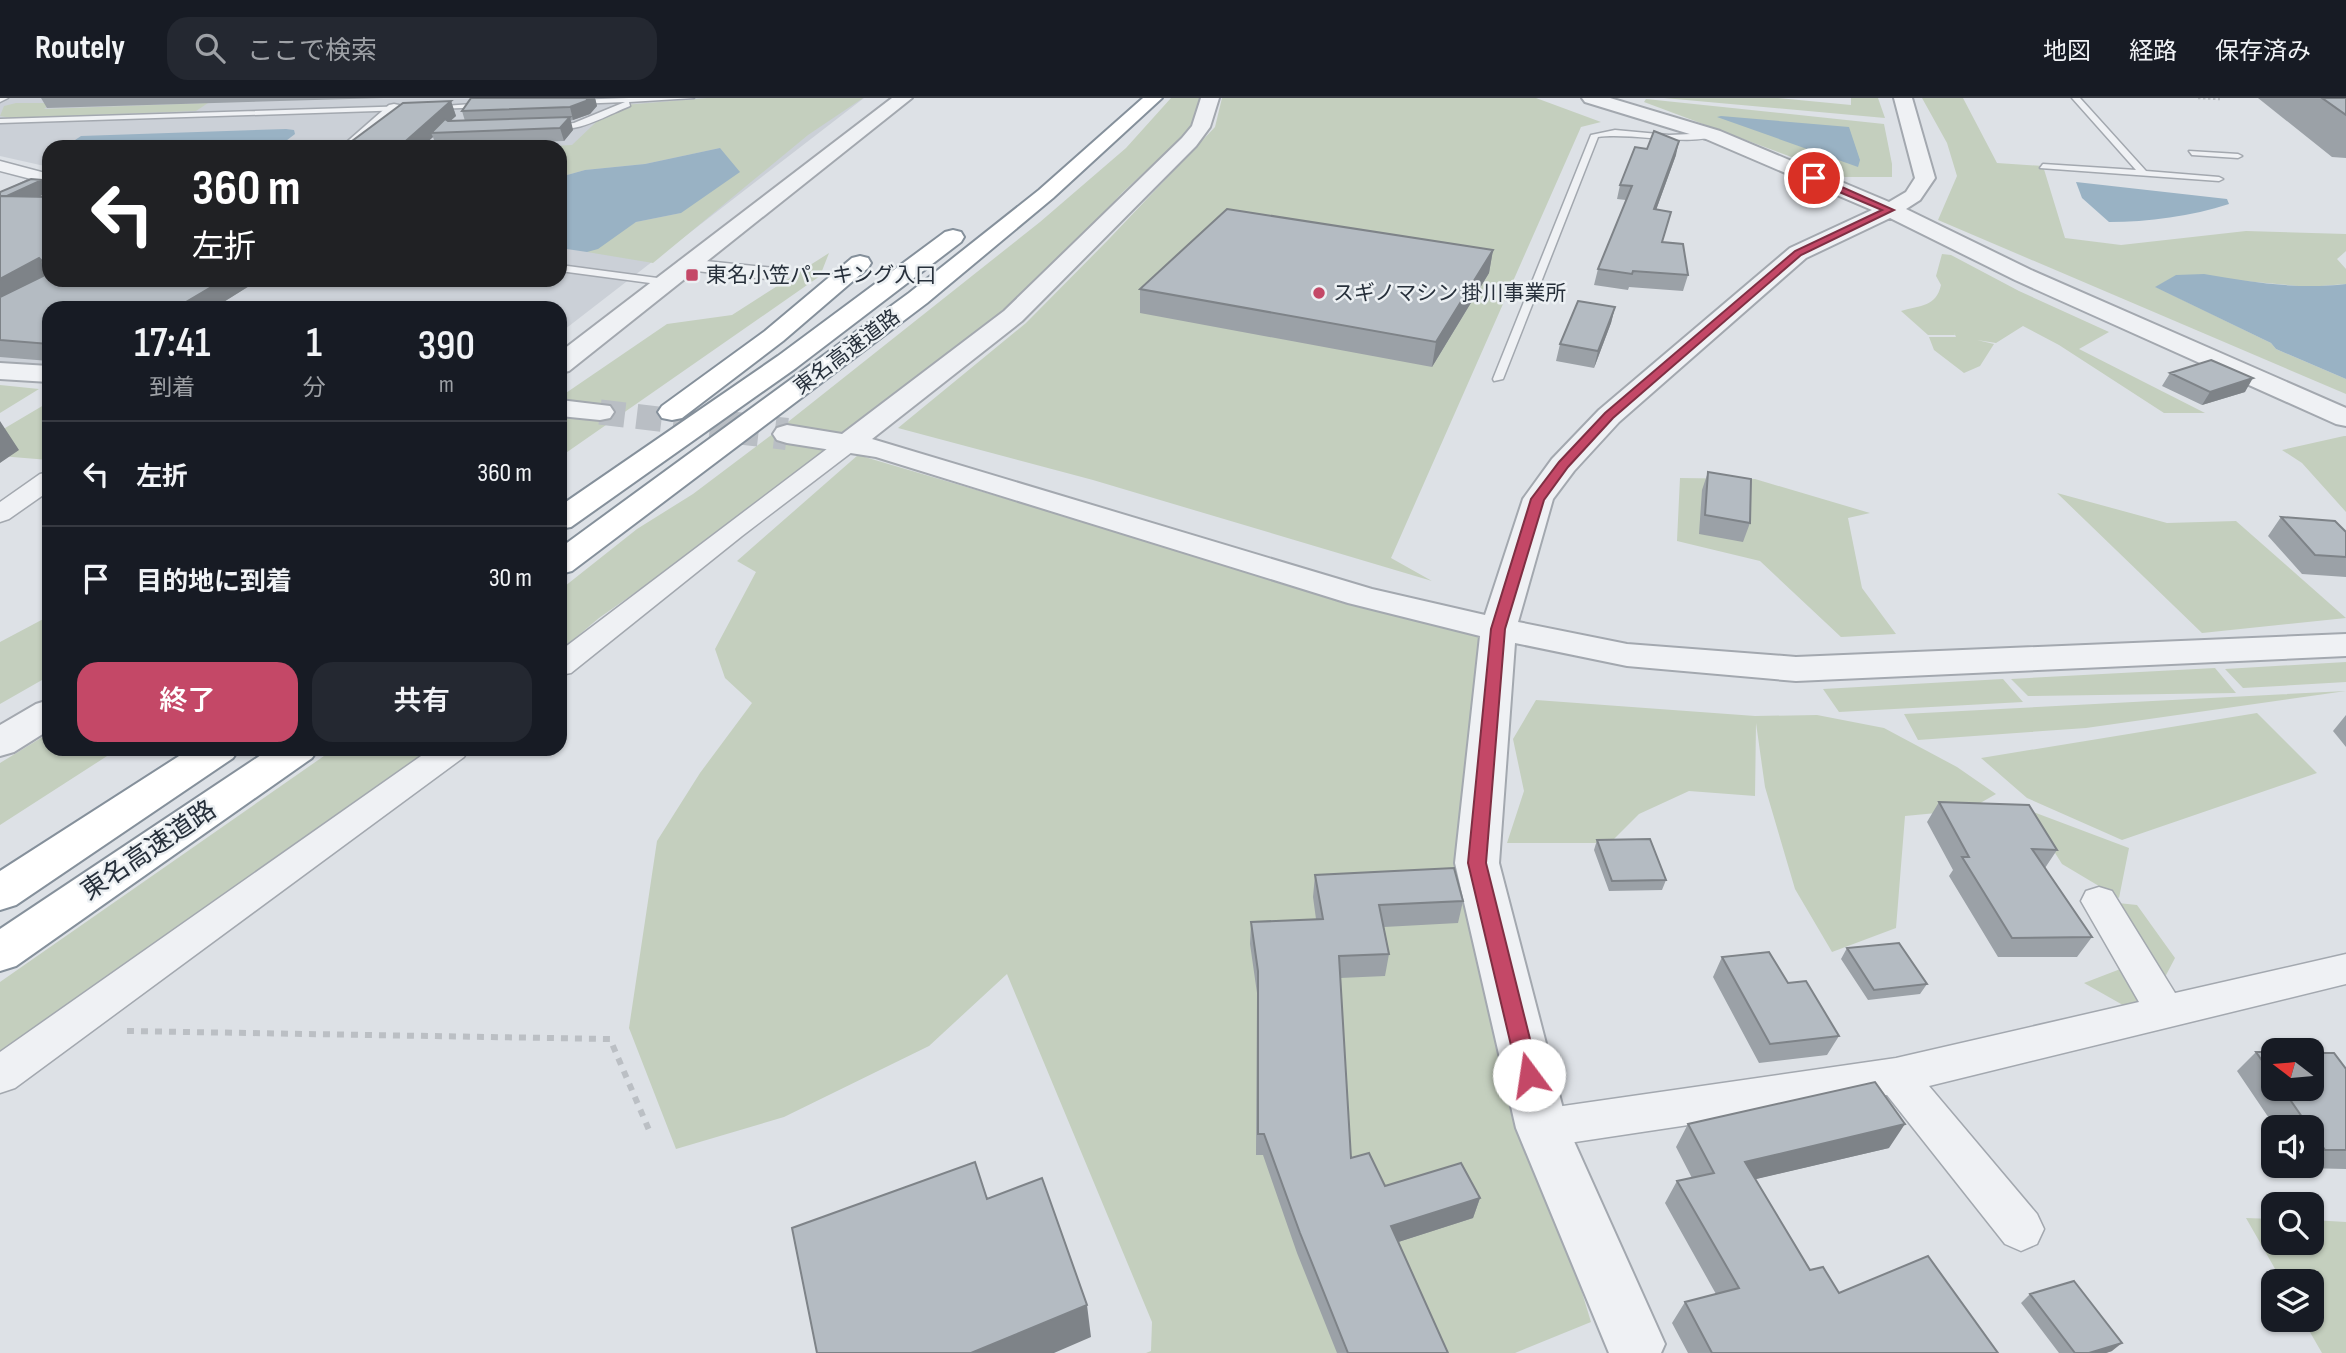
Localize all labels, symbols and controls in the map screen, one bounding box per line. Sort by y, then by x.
search box [167,17,657,80]
text: Routely [35,28,125,68]
icon: search [191,29,229,67]
text: ここで検索 [247,36,377,67]
text: 地図 [2043,37,2091,66]
text: 経路 [2129,37,2177,66]
text: 保存済み [2215,37,2311,66]
pin [1784,148,1844,208]
icon: arrive [1795,159,1833,197]
text: 360 m [192,160,300,219]
icon: left [77,168,168,259]
text: 左折 [192,228,256,267]
place label: 東名小笠パーキング入口 [706,263,936,288]
marker: 東名小笠パーキング入口 [684,267,700,283]
place label: スギノマシン 掛川事業所 [1333,281,1567,306]
marker: スギノマシン 掛川事業所 [1311,285,1327,301]
street label: 東名高速道路 [789,304,905,400]
text: 17:41 [134,318,210,369]
text: 1 [306,318,322,369]
text: 390 [418,321,475,372]
text: m [439,371,454,399]
text: 到着 [149,374,195,402]
text: 分 [303,374,326,402]
icon: left [77,455,115,493]
text: 360 m [477,458,532,489]
text: 左折 [136,462,188,493]
icon: arrive [77,560,115,598]
text: 30 m [489,563,532,594]
text: 目的地に到着 [136,567,292,598]
button: 終了 [77,662,298,742]
button: 共有 [312,662,532,742]
street label: 東名高速道路 [76,795,222,907]
position arrow [1492,1038,1566,1112]
north arrow [2261,1038,2324,1101]
map controls [2261,1038,2324,1332]
button: sound [2261,1115,2324,1178]
button: search [2261,1192,2324,1255]
button: layers [2261,1269,2324,1332]

